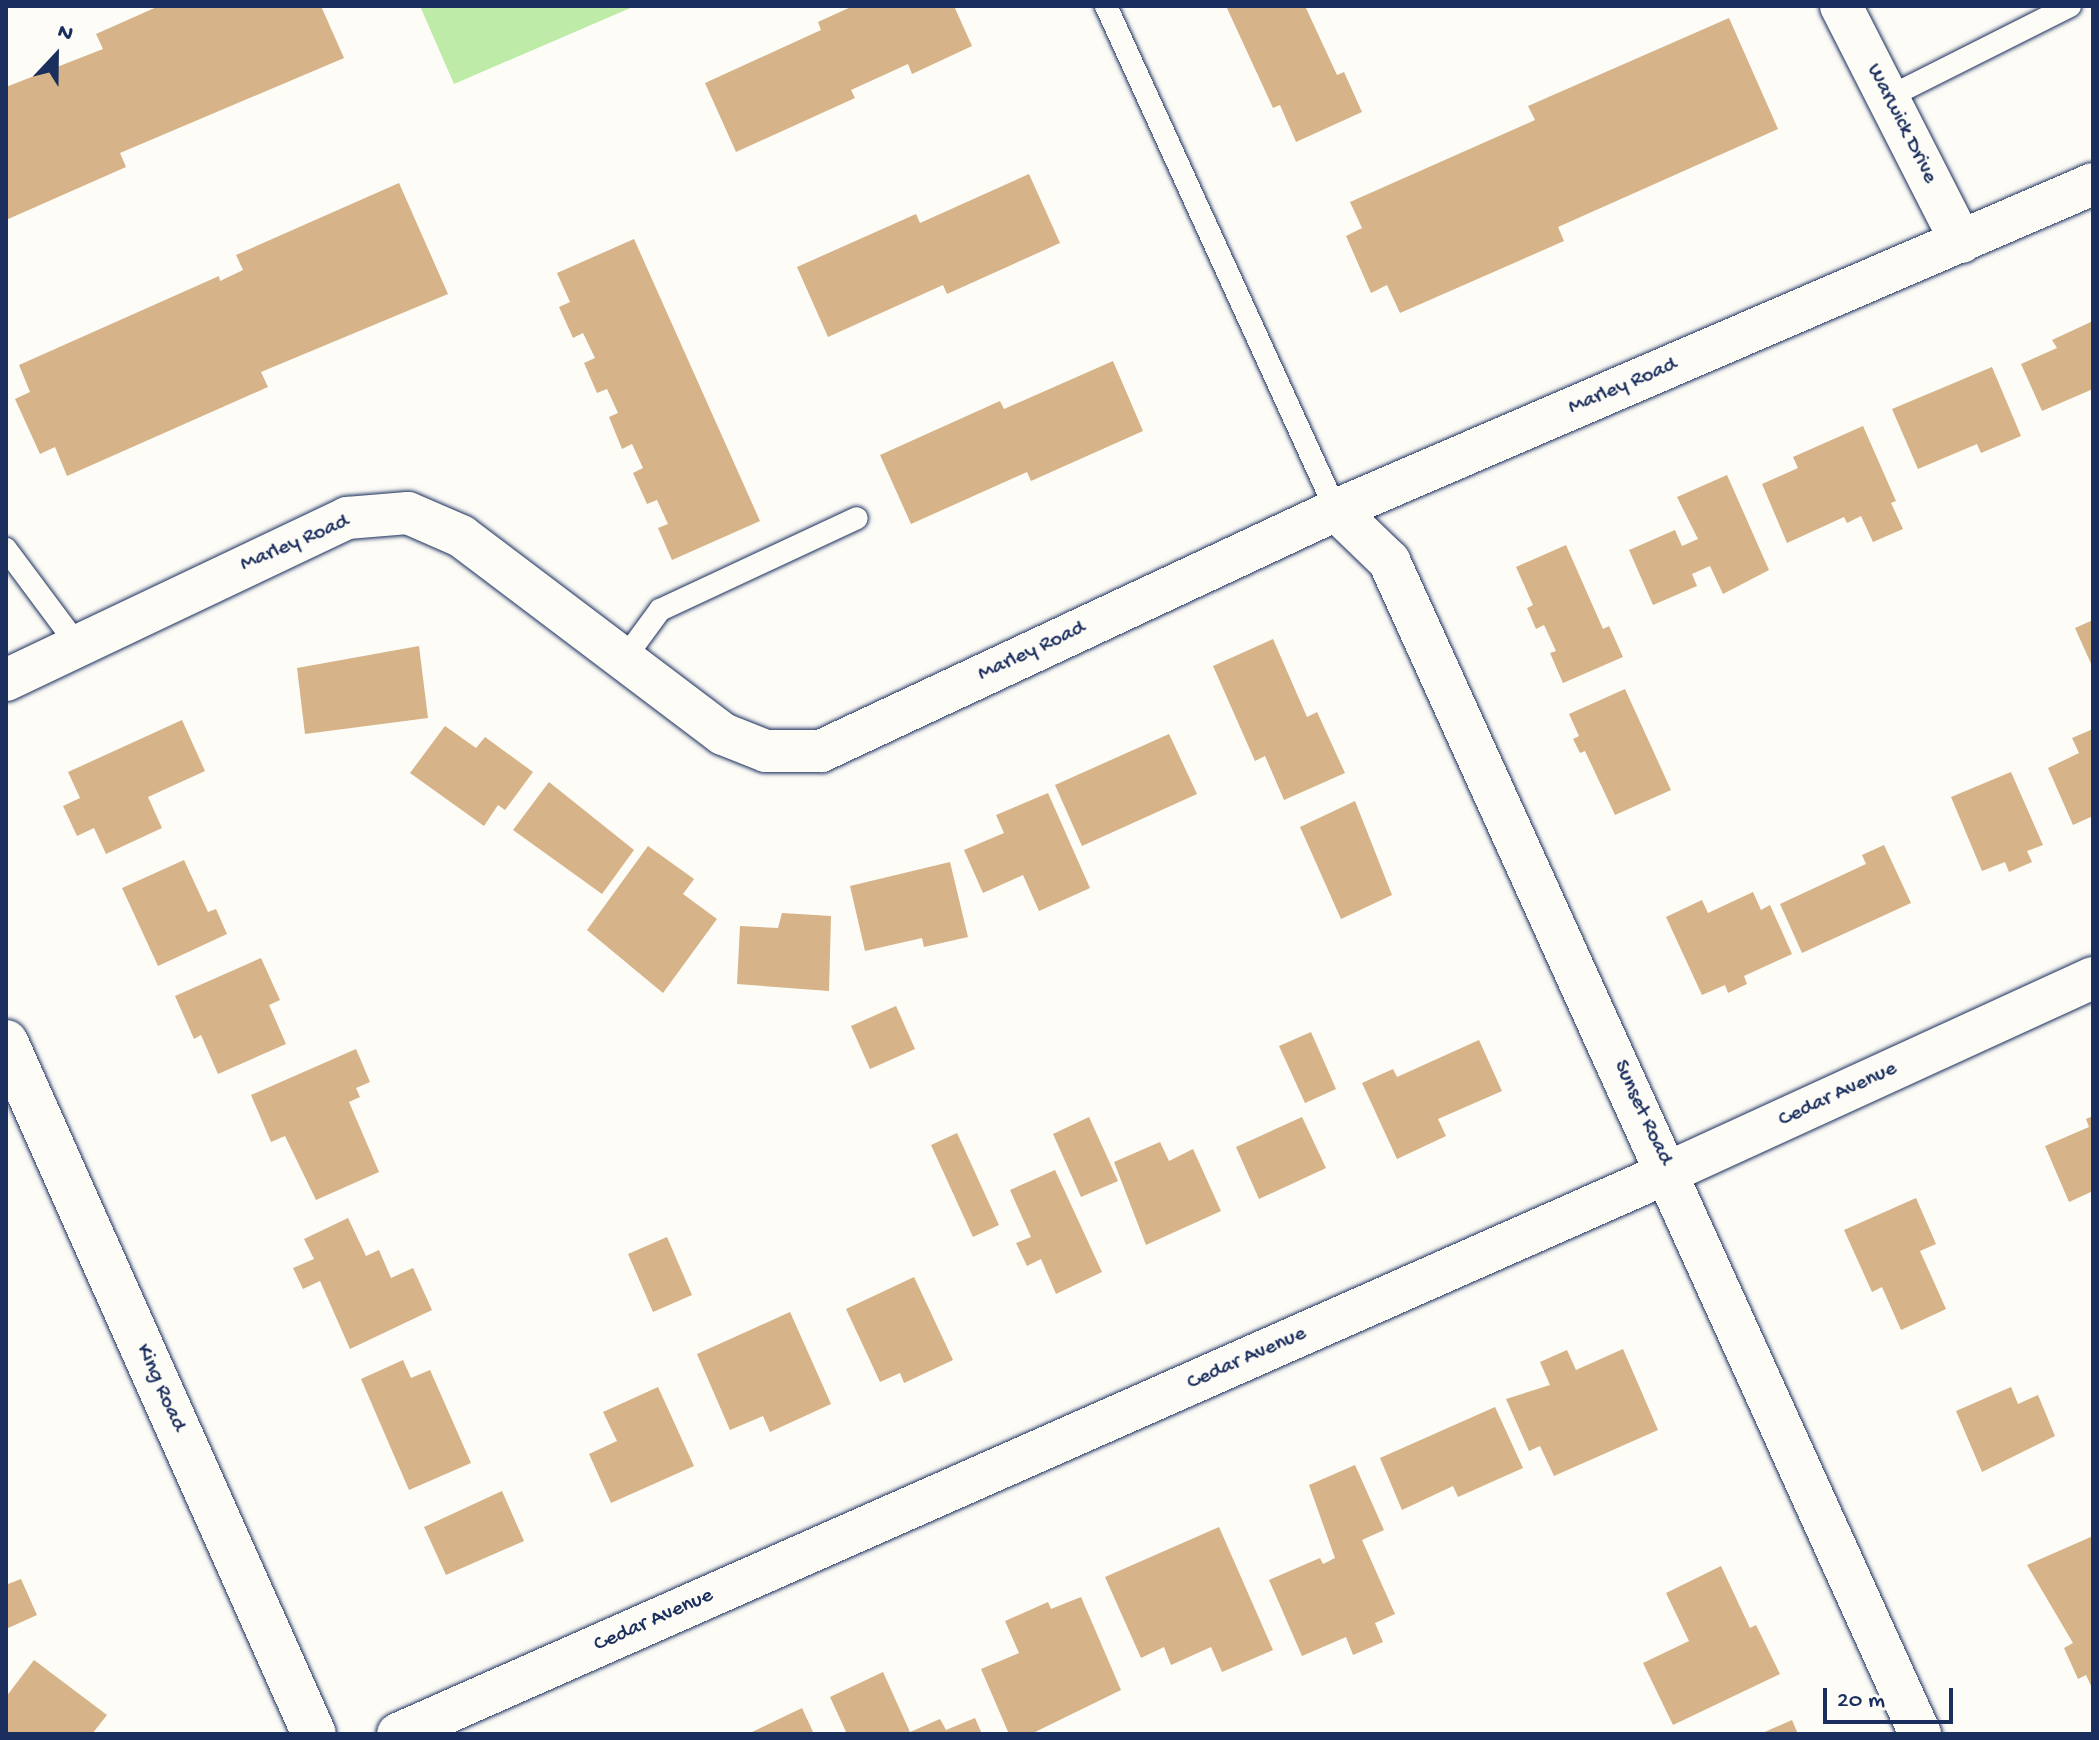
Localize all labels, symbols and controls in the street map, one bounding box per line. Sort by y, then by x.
north arrow [16,16,96,96]
text: N [53,19,77,48]
street label: Warwick Drive [1860,60,1942,188]
street label: Marley Road [1565,352,1681,422]
street label: Marley Road [237,509,353,579]
street label: Marley Road [974,616,1090,688]
street label: Sunset Road [1606,1056,1678,1170]
street label: Cedar Avenue [1775,1056,1901,1134]
street label: Cedar Avenue [1183,1321,1311,1397]
street label: King Road [129,1340,191,1436]
street label: Cedar Avenue [590,1583,718,1659]
scale bar [1827,1672,1957,1722]
text: 20 m [1837,1687,1885,1716]

